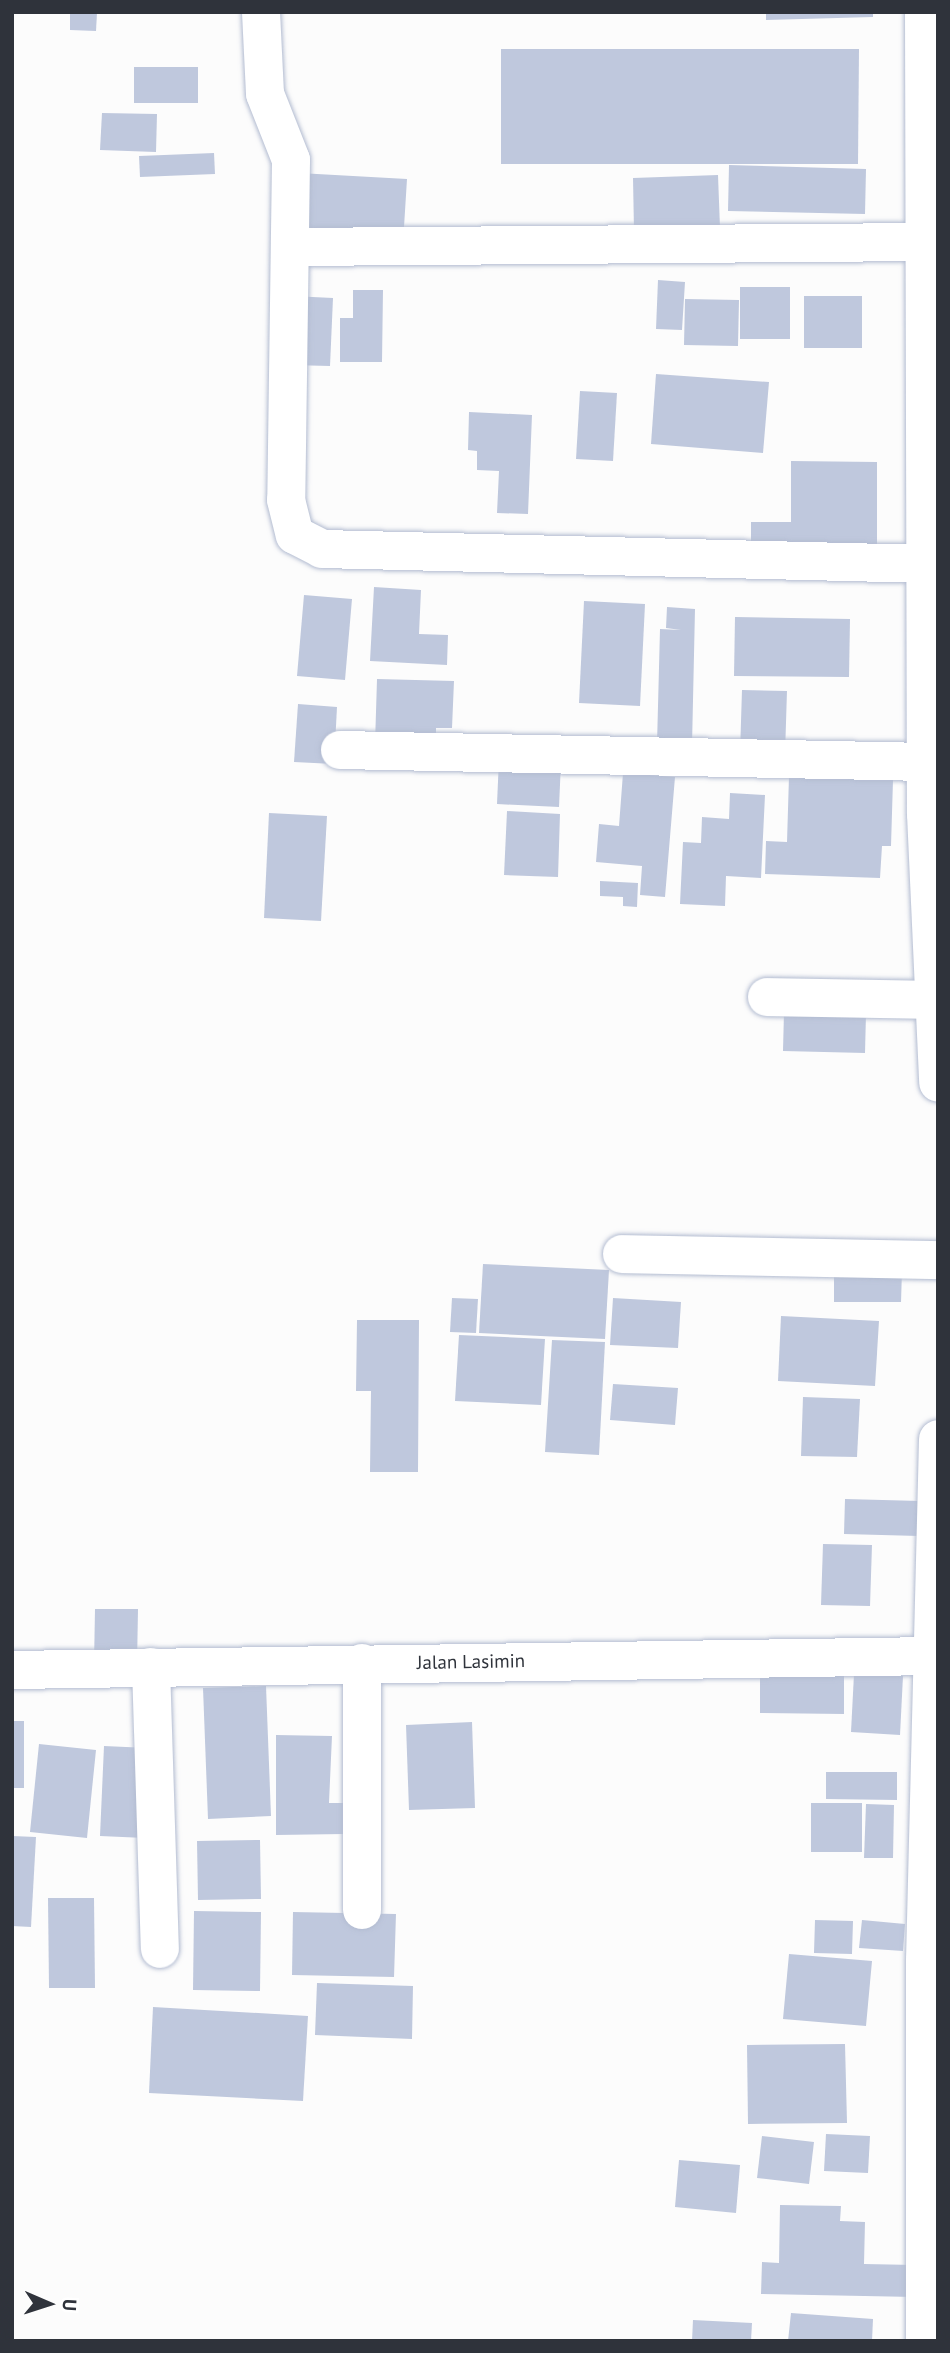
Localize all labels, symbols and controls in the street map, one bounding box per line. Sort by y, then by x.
street label: Jalan Lasimin [417,1650,525,1674]
north arrow [14,2269,84,2339]
text: U [58,2299,82,2312]

